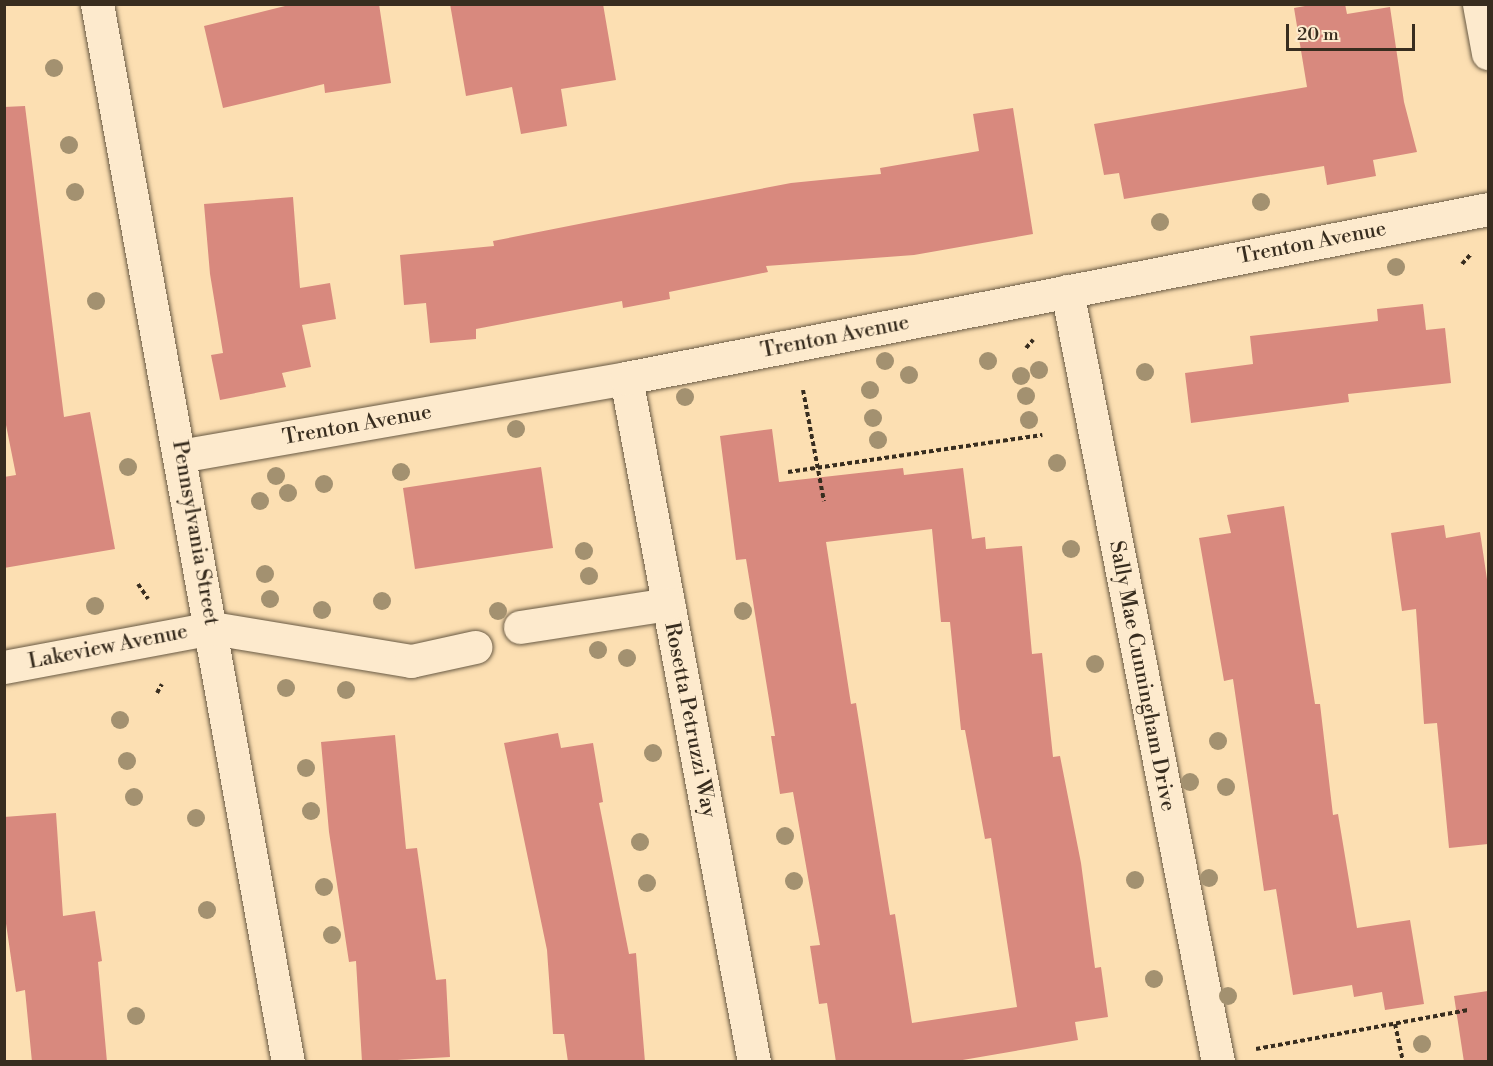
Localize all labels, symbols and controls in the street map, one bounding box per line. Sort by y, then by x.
scale bar [1289,12,1418,50]
text: 20 m [1297,23,1339,46]
street label: Trenton Avenue [1236,216,1388,270]
street label: Trenton Avenue [759,310,911,364]
street label: Trenton Avenue [280,399,434,451]
street label: Pennsylvania Street [166,439,224,627]
street label: Sally Mae Cunningham Drive [1103,539,1181,813]
street label: Lakeview Avenue [26,619,190,675]
street label: Rosetta Petruzzi Way [659,620,721,820]

